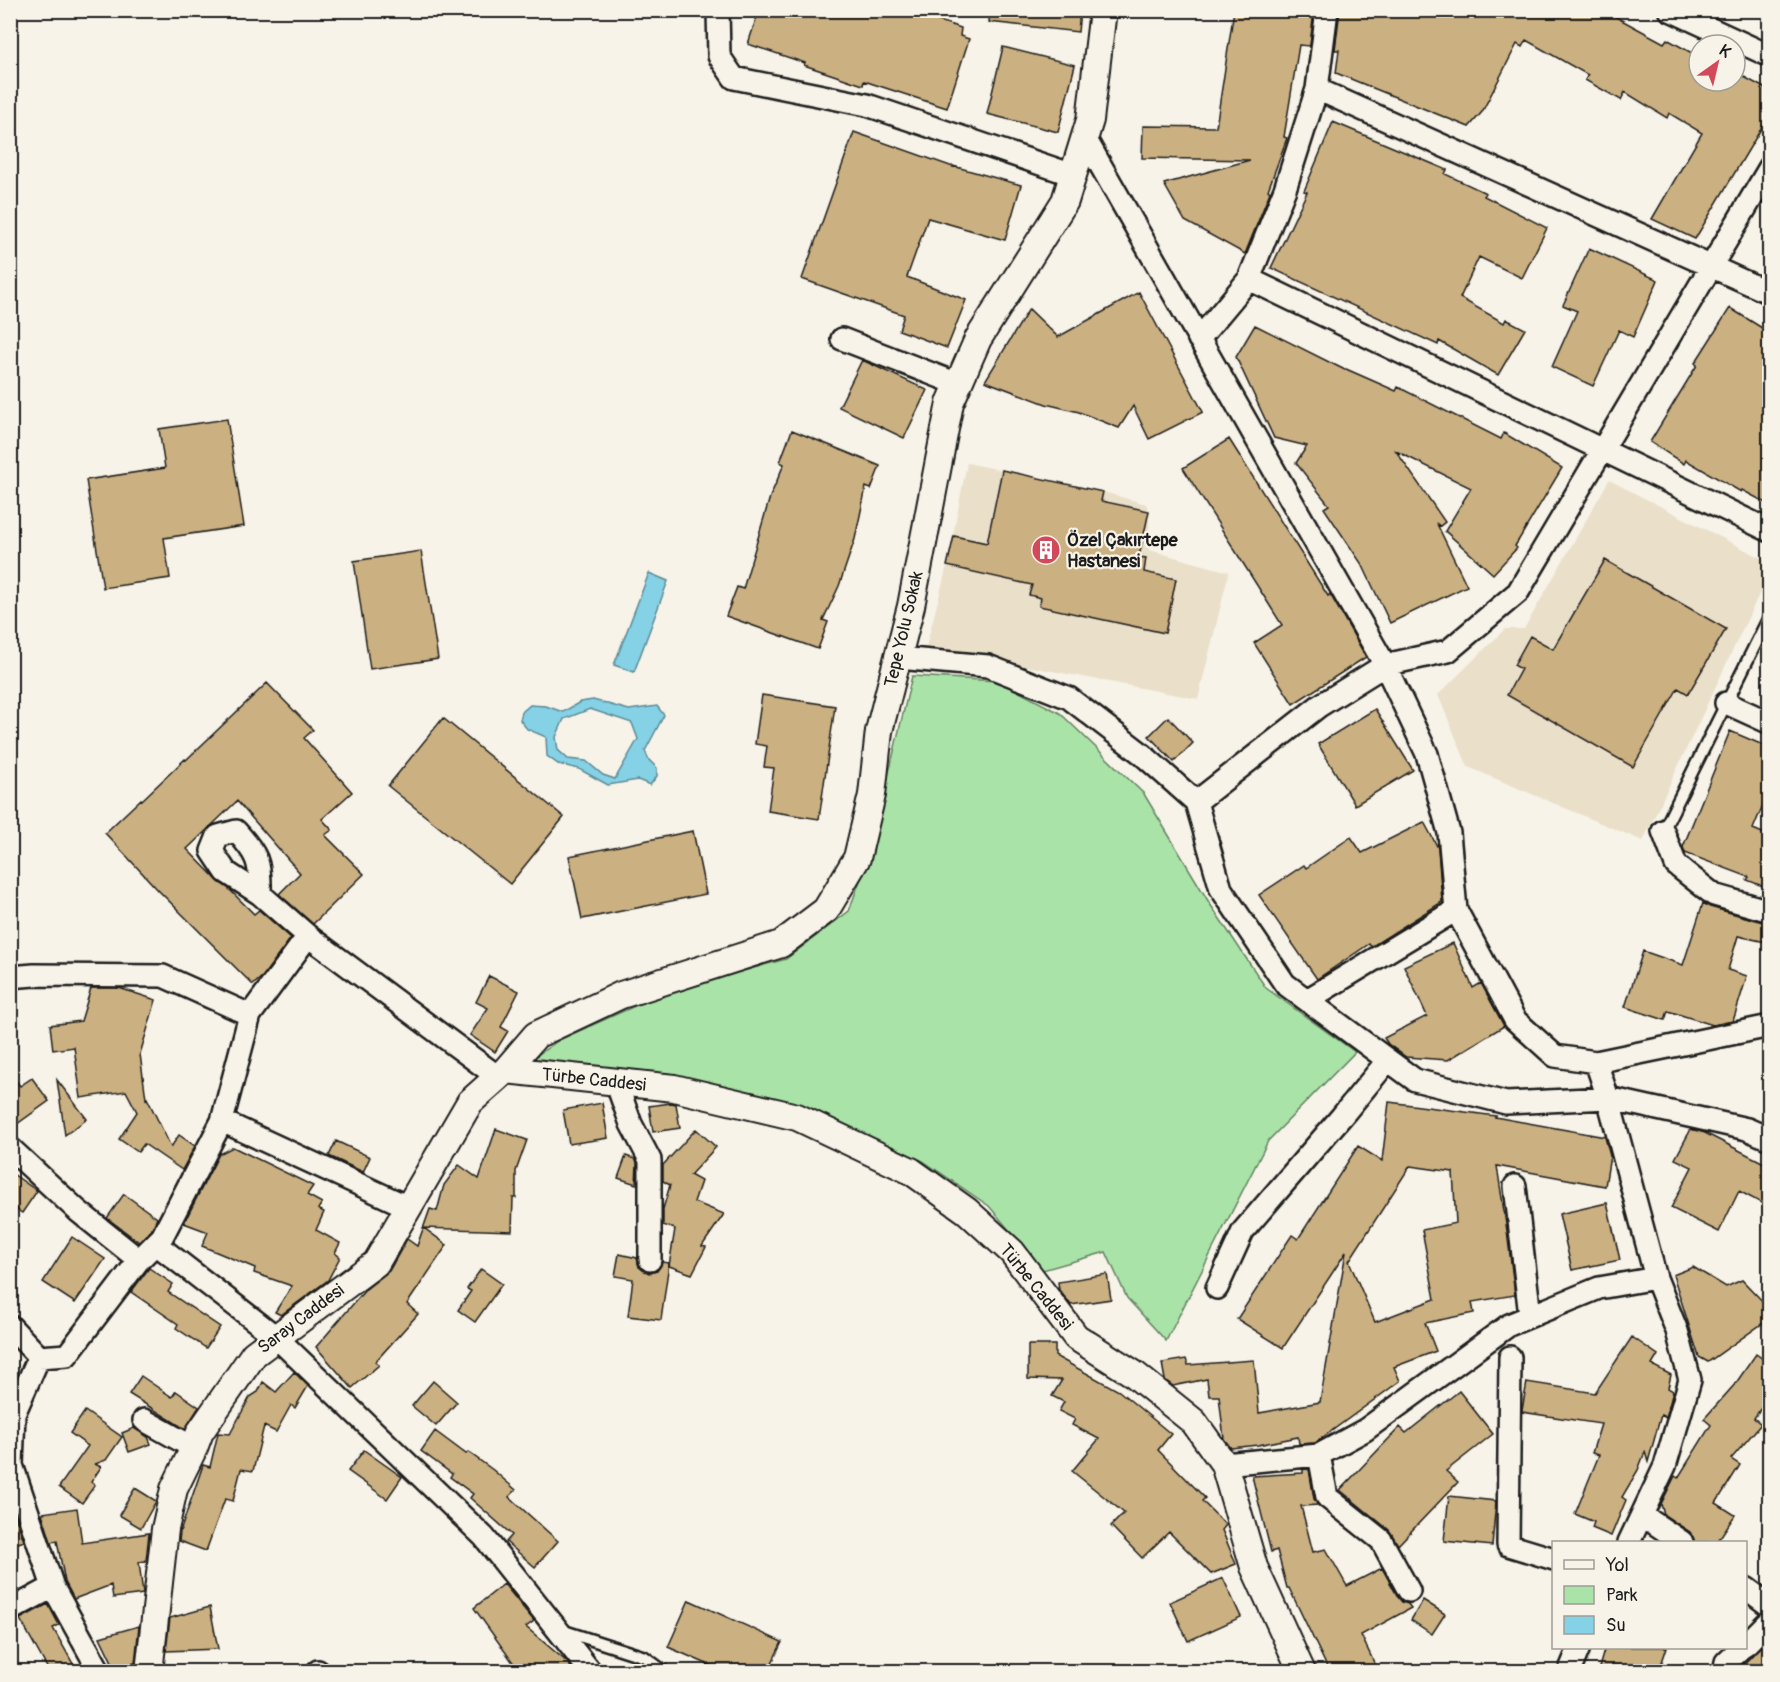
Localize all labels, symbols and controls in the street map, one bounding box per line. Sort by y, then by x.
north arrow [1687,33,1747,93]
text: K [1715,40,1735,63]
place label: Özel Çakırtepe Hastanesi [1067,529,1179,573]
building icon: Özel Çakırtepe Hastanesi [1030,534,1062,566]
street label: Tepe Yolu Sokak [879,568,929,689]
street label: Türbe Caddesi [541,1063,647,1097]
street label: Türbe Caddesi [994,1239,1078,1335]
street label: Saray Caddesi [253,1279,349,1359]
legend [1552,1541,1747,1649]
text: Yol [1605,1554,1629,1577]
text: Park [1606,1584,1638,1607]
text: Su [1606,1614,1626,1637]

